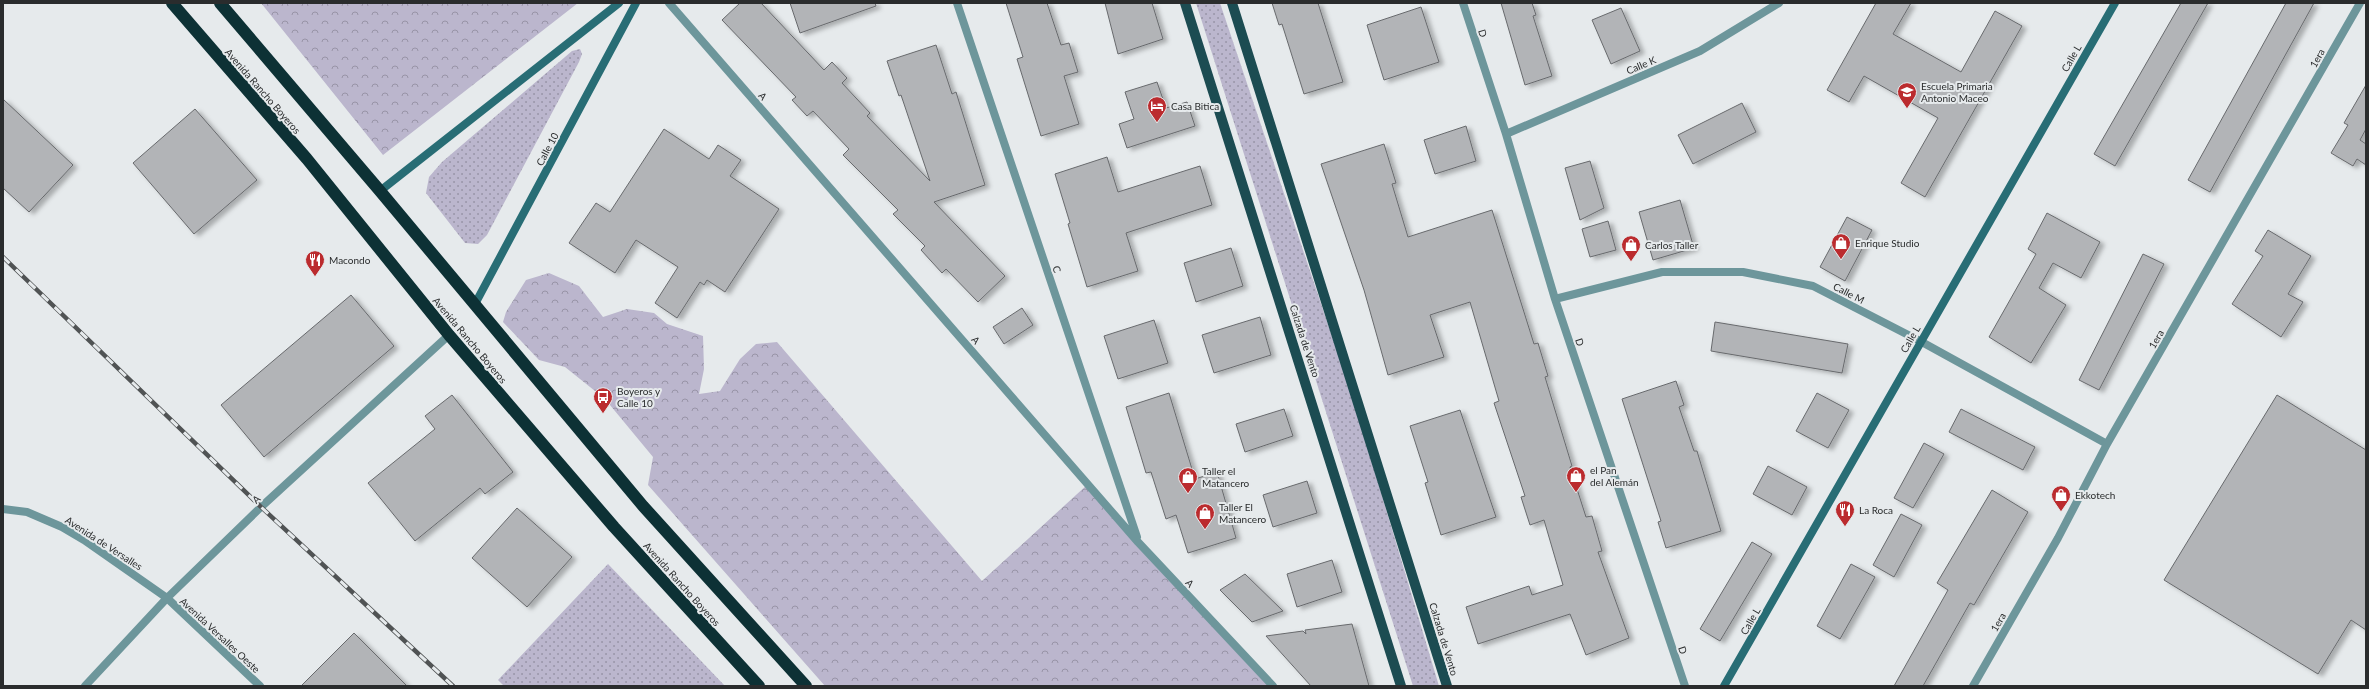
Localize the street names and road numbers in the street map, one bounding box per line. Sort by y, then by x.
street label: D [1476,28,1490,39]
street label: Calle L [2058,42,2084,74]
street label: Avenida Rancho Boyeros [223,46,303,136]
street label: 1era [2307,46,2327,69]
street label: Calle K [1624,53,1658,77]
street label: A [756,90,770,103]
street label: Calle 10 [533,130,561,168]
street label: C [1050,264,1064,274]
street label: Calle M [1831,280,1867,306]
street label: Avenida Rancho Boyeros [430,294,510,386]
street label: Calzada de Vento [1288,303,1323,379]
street label: Calle L [1897,323,1923,355]
street label: 1era [2146,327,2166,350]
street label: A [969,334,983,347]
street label: D [1573,336,1587,348]
street label: A [249,492,263,506]
street label: Avenida de Versalles [63,514,145,572]
street label: Avenida Rancho Boyeros [641,540,723,628]
street label: A [1183,576,1197,590]
street label: Avenida Versalles Oeste [178,595,262,675]
street label: Calzada de Vento [1427,601,1461,677]
street label: Calle L [1737,605,1763,637]
street label: 1era [1988,610,2008,633]
street label: D [1676,644,1690,656]

